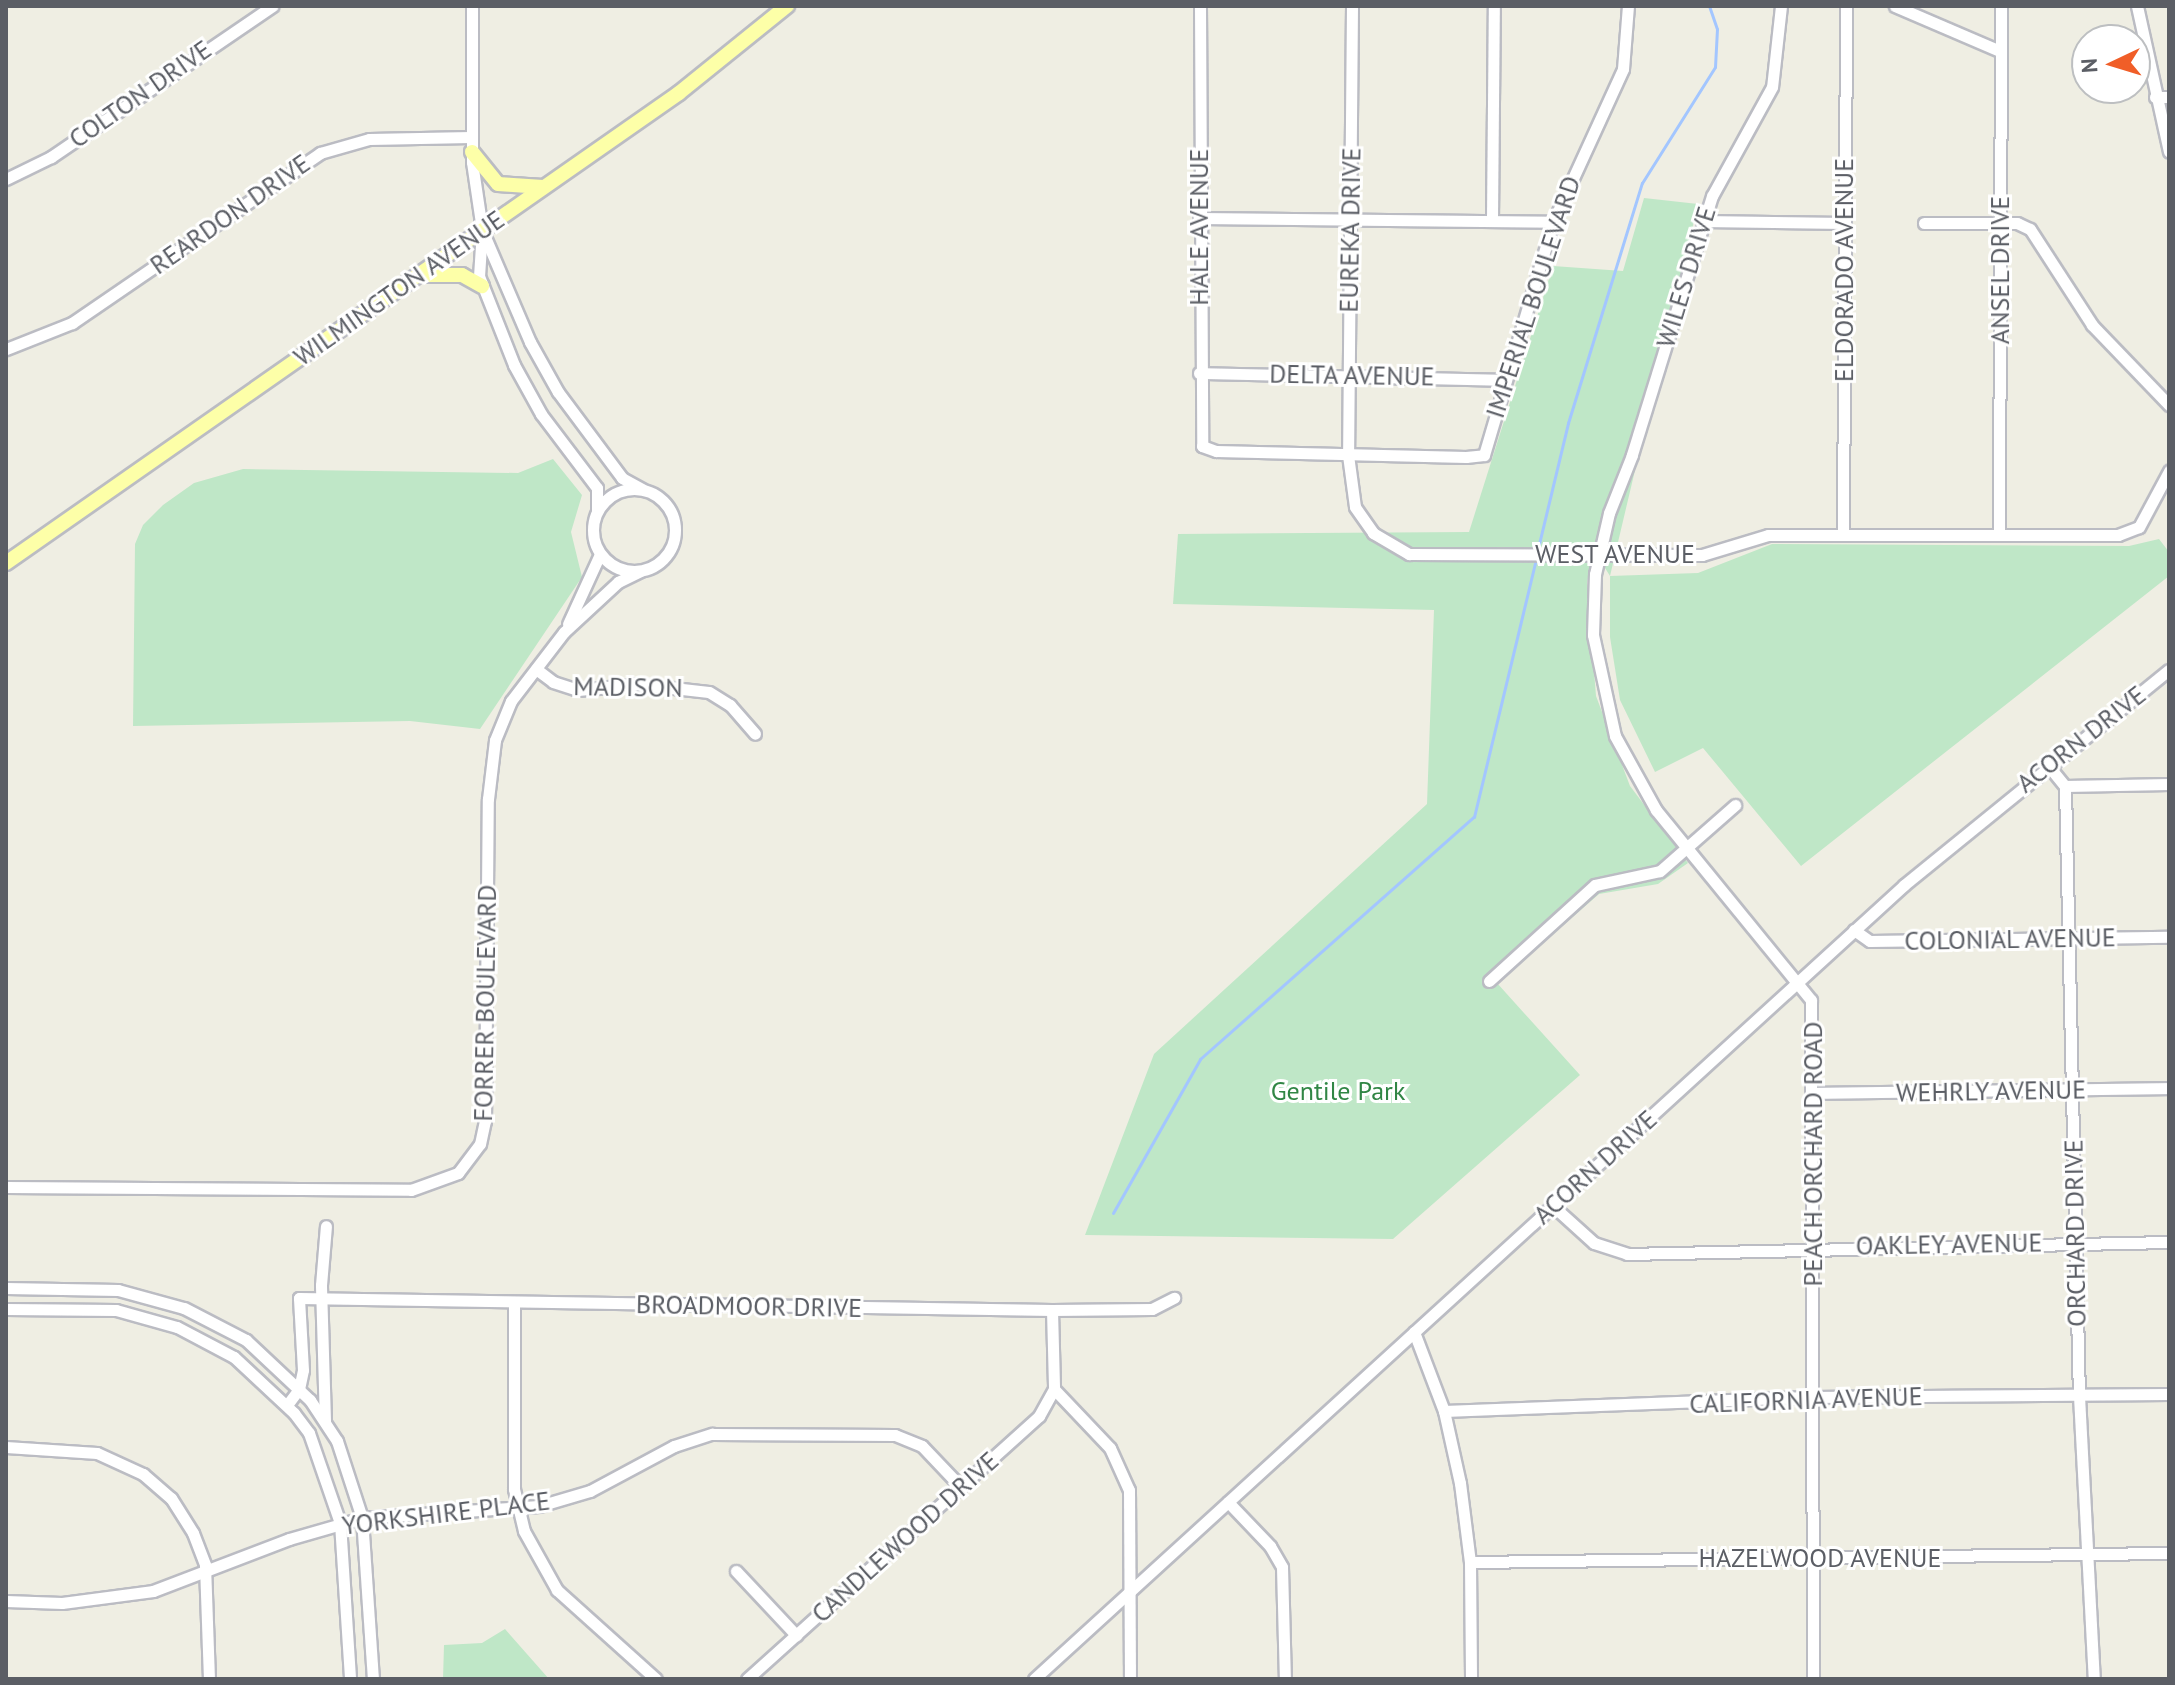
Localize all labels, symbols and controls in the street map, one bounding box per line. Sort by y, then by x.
north arrow [2071,24,2151,104]
street label: COLTON DRIVE [63,34,217,154]
text: N [2075,57,2104,74]
street label: REARDON DRIVE [144,147,316,281]
street label: EUREKA DRIVE [1333,147,1367,313]
street label: HALE AVENUE [1183,148,1215,306]
street label: ELDORADO AVENUE [1828,157,1860,383]
street label: IMPERIAL BOULEVARD [1479,171,1587,423]
street label: ANSEL DRIVE [1984,195,2016,345]
street label: WILMINGTON AVENUE [287,203,511,373]
street label: WILES DRIVE [1650,203,1722,351]
street label: DELTA AVENUE [1268,358,1436,392]
street label: WEST AVENUE [1534,538,1696,570]
street label: MADISON [573,670,683,704]
street label: ACORN DRIVE [2010,679,2152,799]
street label: FORRER BOULEVARD [467,884,503,1122]
street label: COLONIAL AVENUE [1903,922,2117,956]
street label: PEACH ORCHARD ROAD [1797,1021,1829,1287]
street label: WEHRLY AVENUE [1895,1074,2087,1108]
park label: Gentile Park [1271,1075,1405,1107]
street label: ACORN DRIVE [1527,1103,1663,1231]
street label: ORCHARD DRIVE [2058,1139,2092,1327]
street label: OAKLEY AVENUE [1855,1227,2043,1261]
street label: BROADMOOR DRIVE [636,1288,862,1324]
street label: CALIFORNIA AVENUE [1688,1380,1924,1420]
street label: CANDLEWOOD DRIVE [805,1445,1005,1629]
street label: YORKSHIRE PLACE [340,1485,552,1541]
street label: HAZELWOOD AVENUE [1698,1542,1942,1574]

